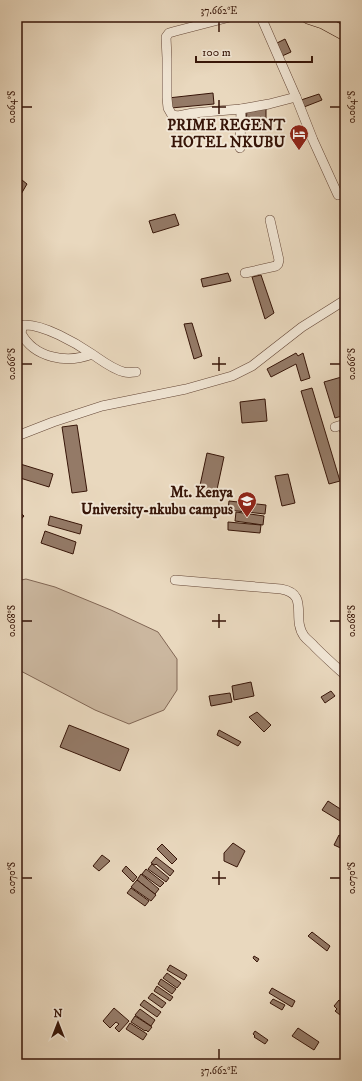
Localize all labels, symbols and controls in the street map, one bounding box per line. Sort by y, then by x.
text: 37.662°E [201,5,237,17]
scale bar [196,38,312,64]
text: 100 m [202,45,231,60]
text: 0.064°S [6,91,18,123]
text: 0.064°S [346,91,358,123]
place label: PRIME REGENT HOTEL NKUBU [167,116,286,152]
hotel icon: PRIME REGENT HOTEL NKUBU [288,123,310,151]
text: 0.066°S [6,348,18,380]
text: 0.066°S [346,348,358,380]
place label: Mt. Kenya University-nkubu campus [81,483,234,519]
school or university icon: Mt. Kenya University-nkubu campus [236,490,258,518]
text: 0.068°S [6,605,18,637]
text: 0.068°S [346,605,358,637]
text: 0.070°S [6,862,18,894]
text: 0.070°S [346,862,358,894]
north arrow [38,1003,78,1043]
text: N [53,1007,63,1021]
text: 37.662°E [201,1065,237,1077]

